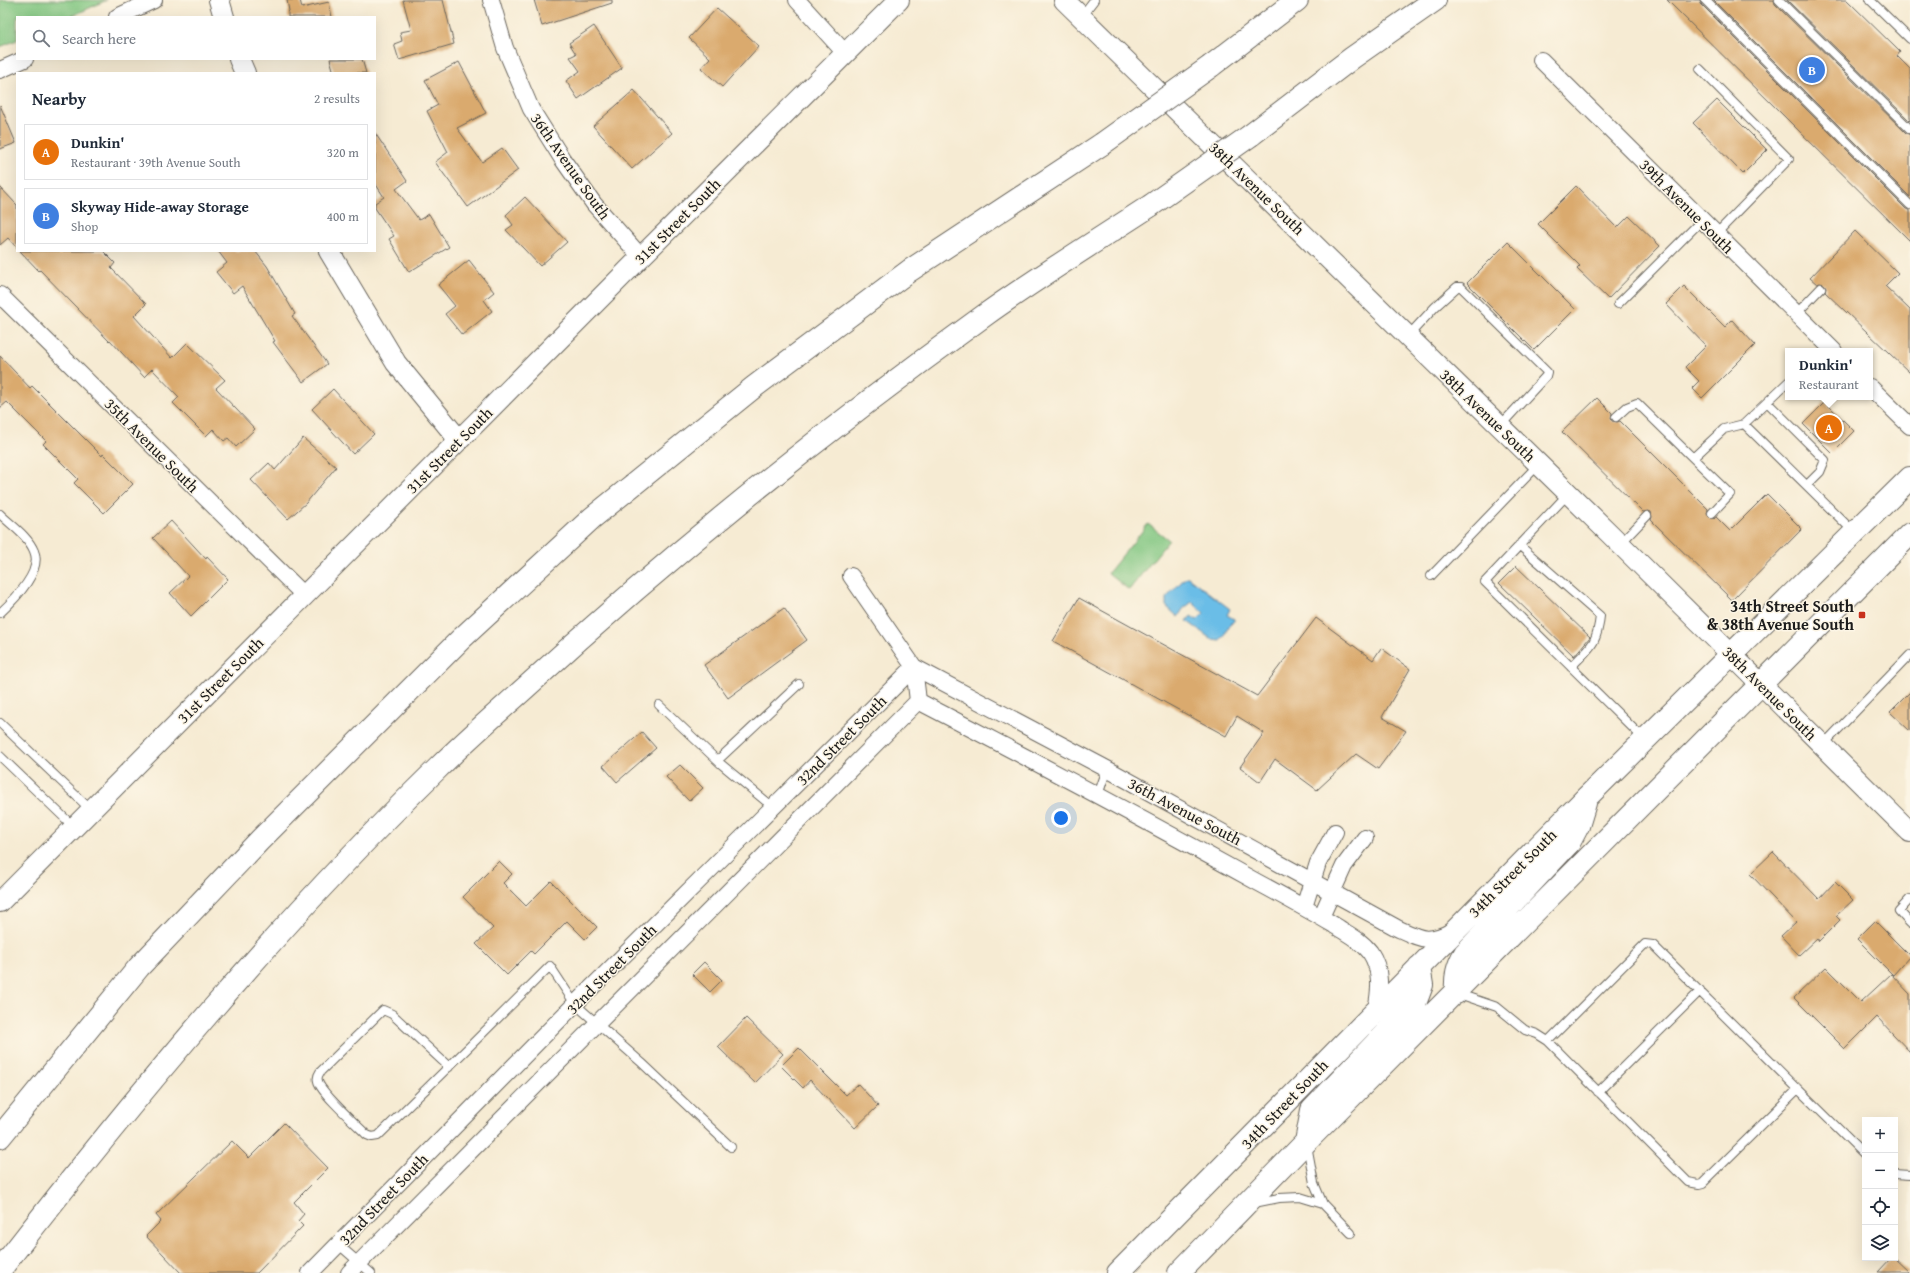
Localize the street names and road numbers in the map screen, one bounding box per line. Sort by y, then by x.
street label: 36th Avenue South [525,108,617,224]
street label: 38th Avenue South [1204,136,1310,240]
street label: 39th Avenue South [1634,153,1740,259]
street label: 31st Street South [628,172,726,270]
street label: 38th Avenue South [1435,363,1541,467]
street label: 35th Avenue South [99,392,205,498]
street label: 31st Street South [400,401,498,499]
street label: 31st Street South [171,631,269,729]
street label: 38th Avenue South [1717,640,1823,746]
street label: 32nd Street South [790,689,892,791]
street label: 36th Avenue South [1124,771,1246,851]
street label: 34th Street South [1462,823,1562,923]
street label: 32nd Street South [560,918,662,1020]
street label: 34th Street South [1235,1054,1333,1154]
street label: 32nd Street South [333,1148,433,1250]

